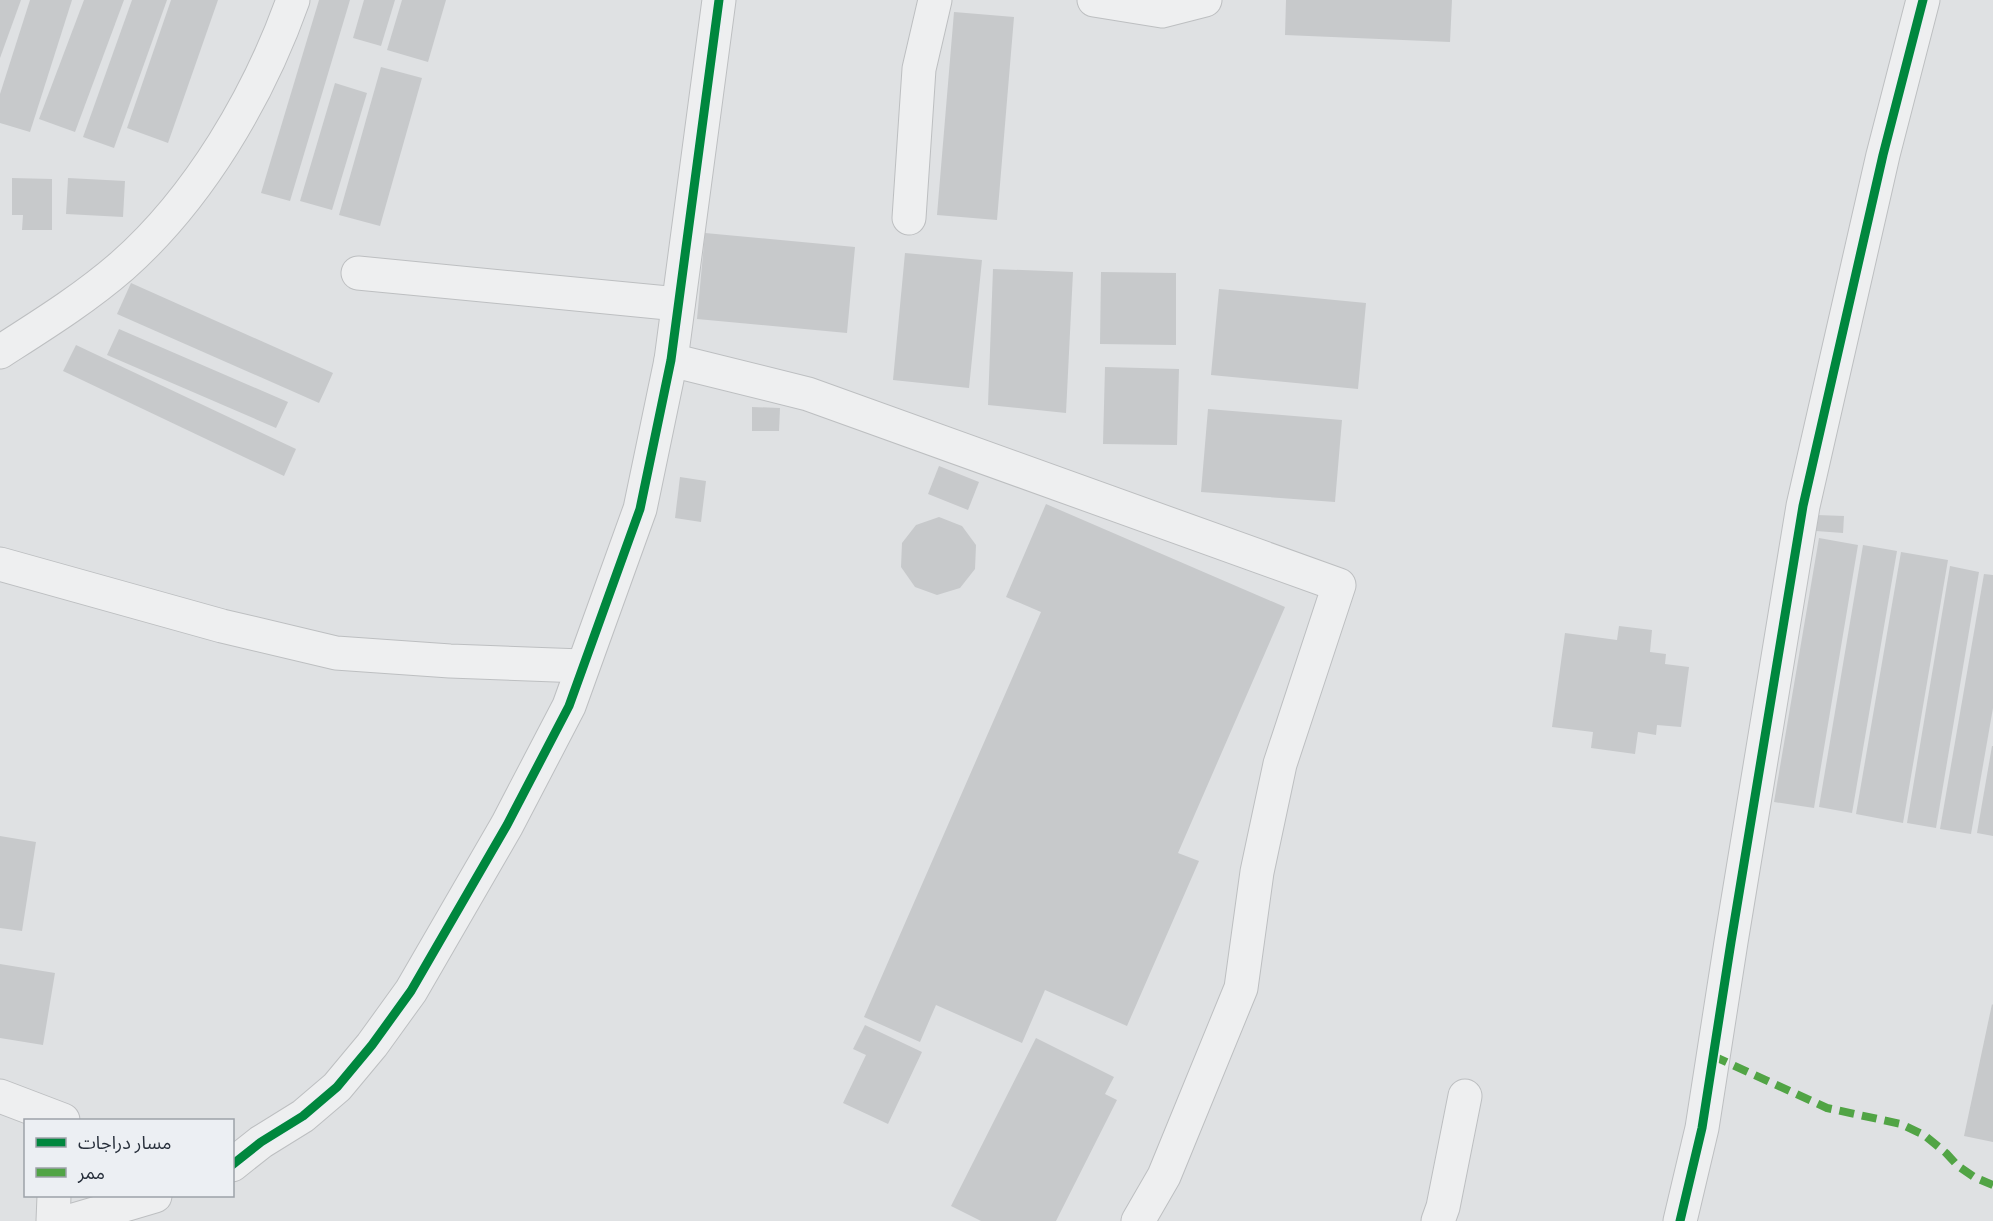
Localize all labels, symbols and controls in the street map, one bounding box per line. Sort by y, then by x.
legend [24,1119,234,1197]
text: مسار دراجات [78,1132,171,1154]
text: ممر [77,1162,105,1184]

